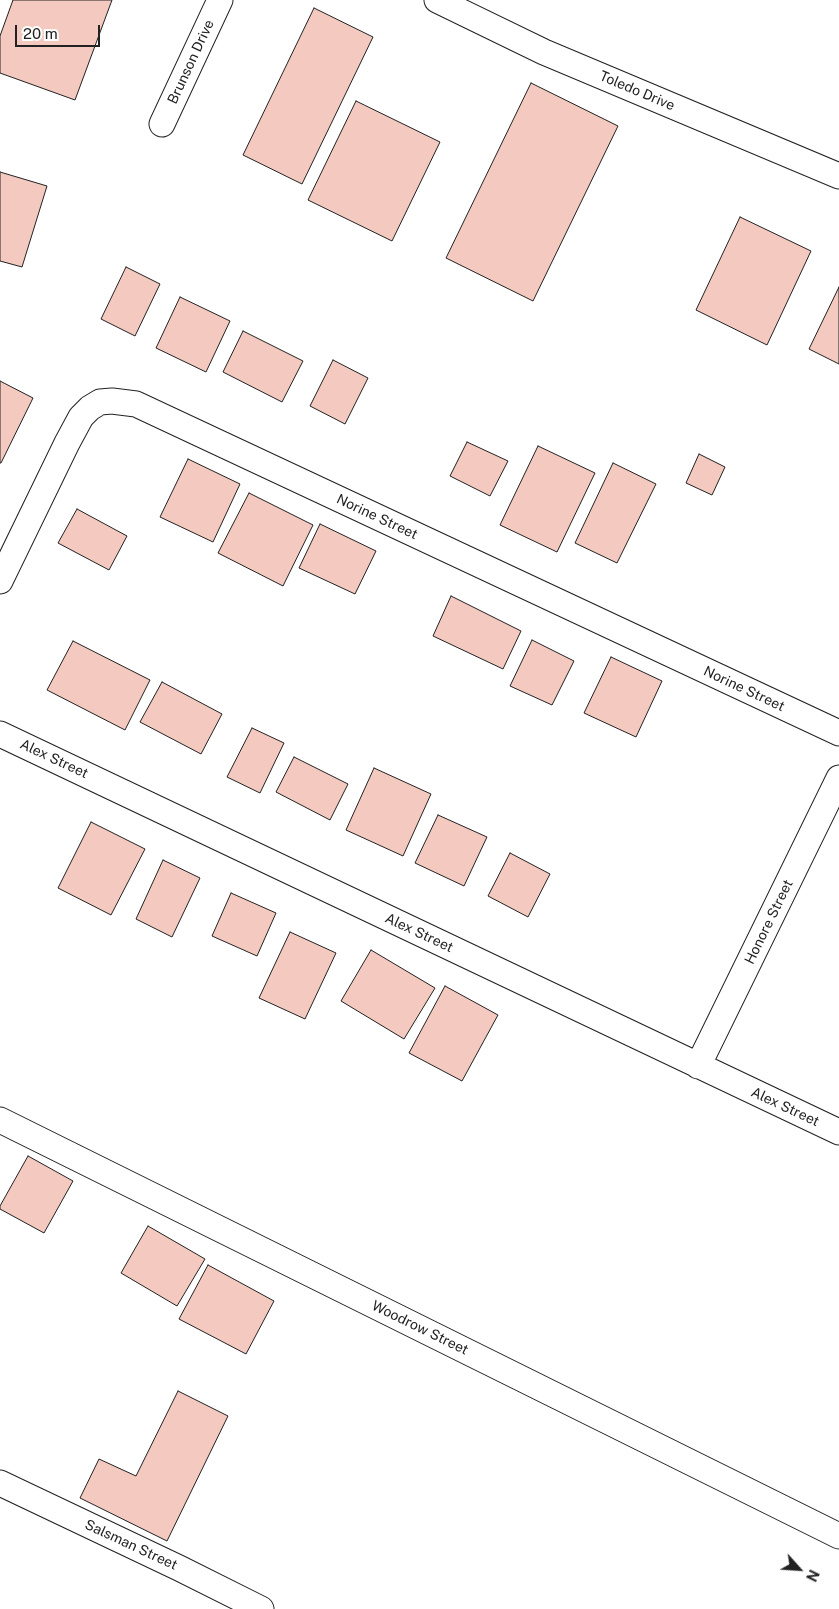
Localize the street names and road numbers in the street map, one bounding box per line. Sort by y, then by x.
street label: Brunson Drive [164,17,218,107]
street label: Toledo Drive [597,68,677,114]
street label: Norine Street [334,491,420,543]
street label: Norine Street [701,663,787,715]
street label: Alex Street [17,736,91,782]
street label: Honore Street [741,877,797,967]
street label: Alex Street [382,910,456,956]
street label: Alex Street [748,1084,822,1130]
street label: Woodrow Street [369,1297,471,1359]
street label: Salsman Street [82,1516,180,1574]

